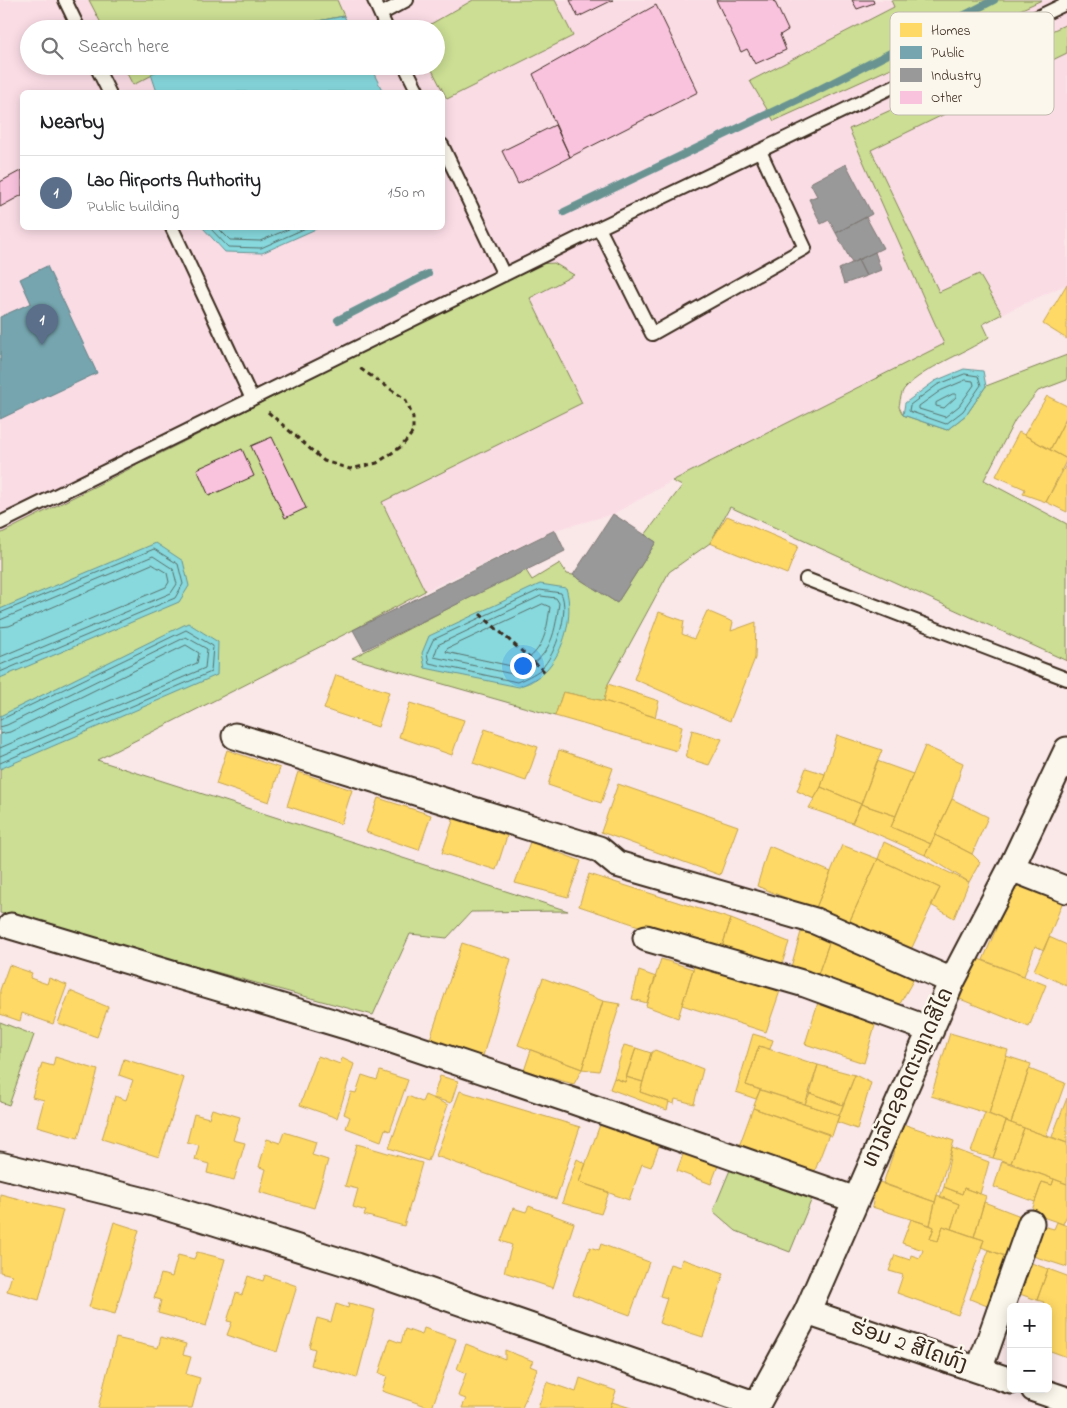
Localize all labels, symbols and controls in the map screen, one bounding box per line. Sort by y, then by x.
legend [890,12,1054,115]
search box [20,20,445,75]
text: Homes [931,21,971,42]
icon: search [38,34,66,62]
text: Search here [78,34,169,61]
text: Public [931,43,965,64]
text: Industry [931,66,981,88]
text: Other [931,88,963,109]
text: Nearby [40,108,104,138]
text: Lao Airports Authority [87,168,261,195]
text: 1 [53,181,59,205]
text: 150 m [387,181,425,205]
text: Public building [87,195,179,219]
pin: 1 [26,304,58,345]
your location [510,653,536,679]
street label: ທາງລັດຊອດຕະຫຼາດສີໄຄ [855,983,963,1173]
map controls [1007,1303,1052,1393]
button: + [1007,1303,1052,1348]
street label: ຮ່ອມ 2 ສີໄຄທົ່ງ [846,1311,972,1382]
button: − [1007,1348,1052,1393]

